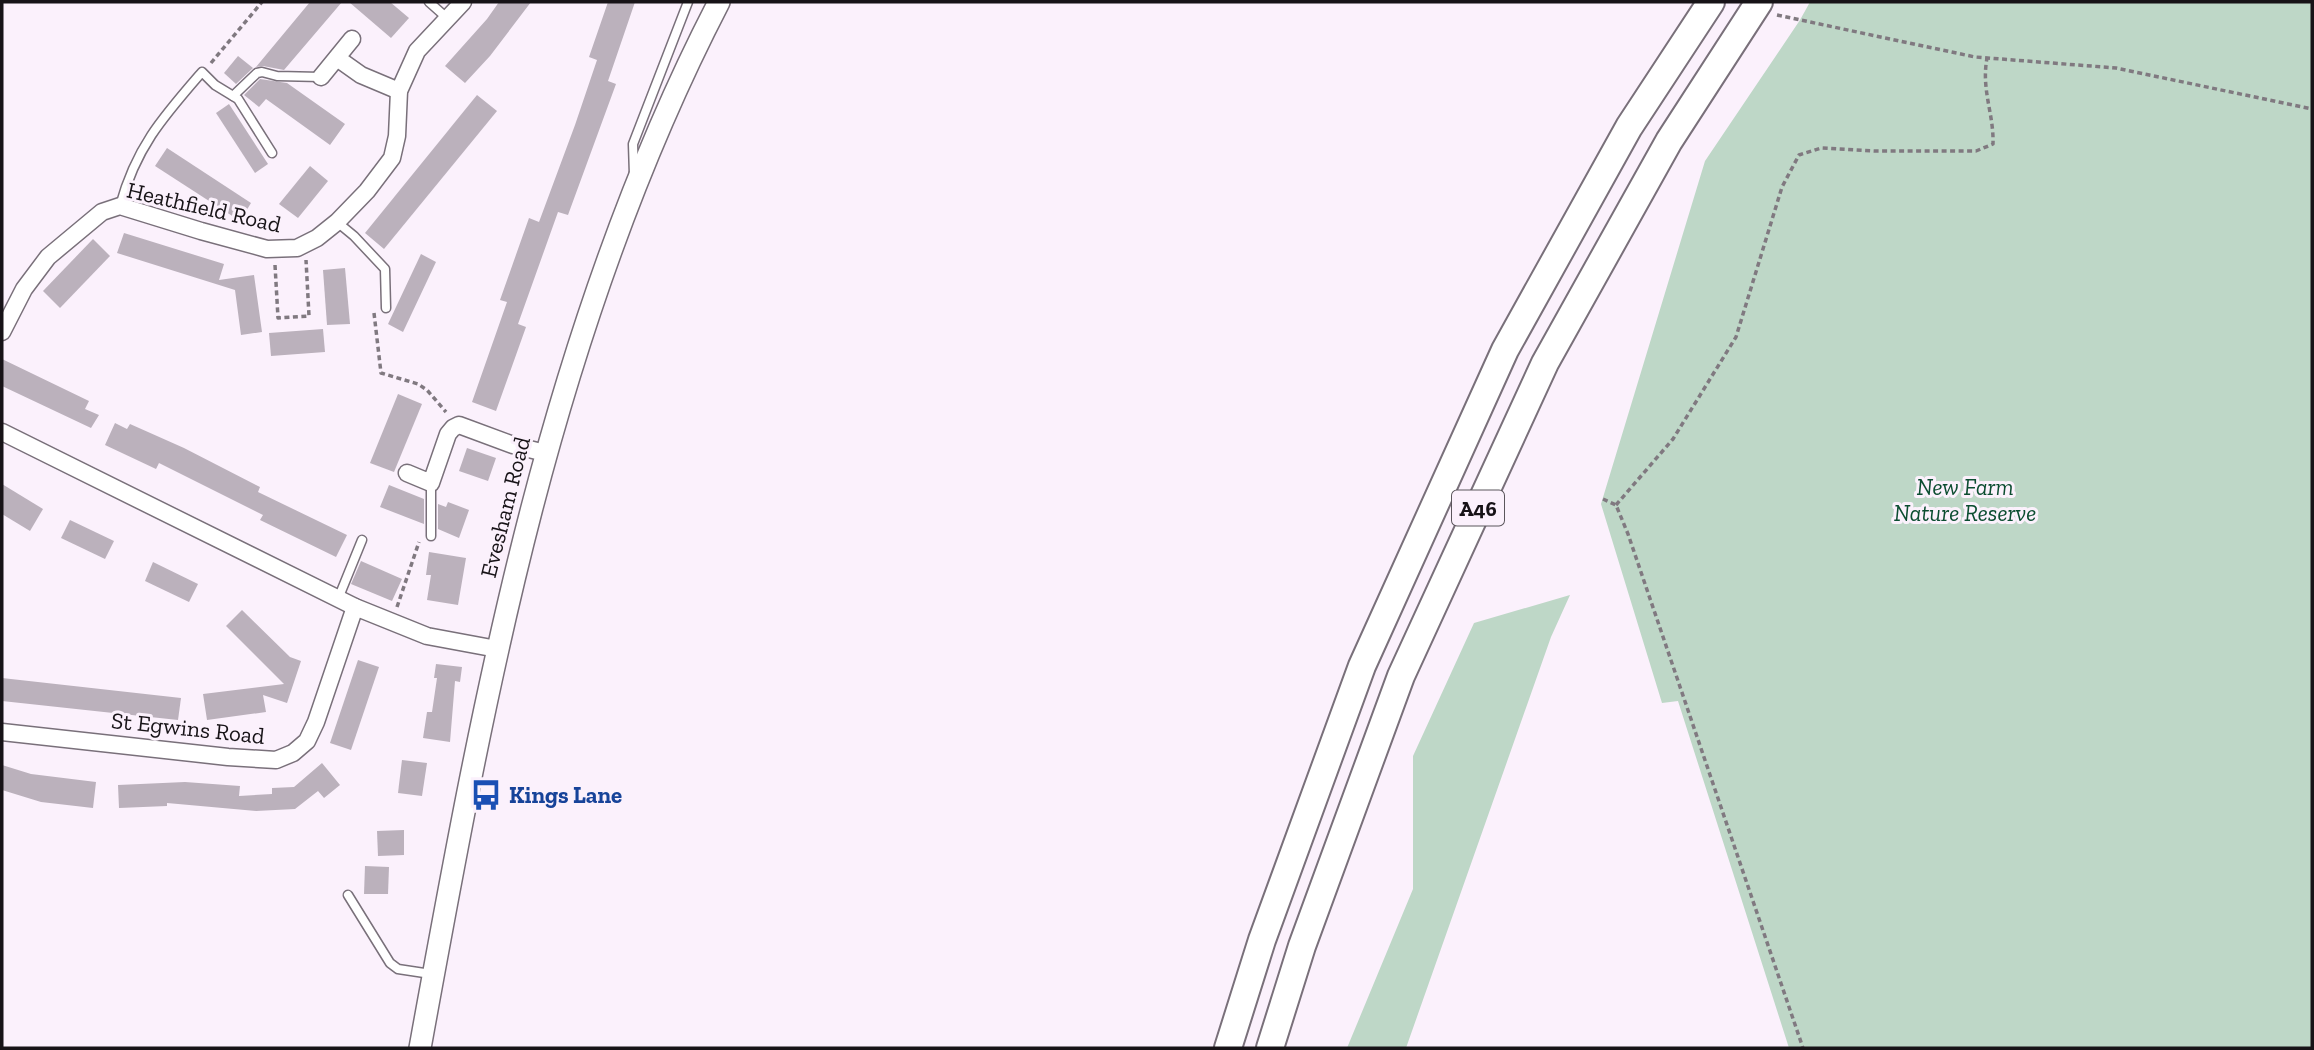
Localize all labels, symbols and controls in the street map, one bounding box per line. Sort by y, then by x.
street label: Heathfield Road [124,176,284,238]
street label: Evesham Road [474,433,536,580]
park label: New Farm Nature Reserve [1894,473,2036,527]
road number: A46 [1452,490,1504,526]
street label: St Egwins Road [110,706,266,750]
bus stop icon: Kings Lane [469,778,503,812]
place label: Kings Lane [509,781,622,809]

